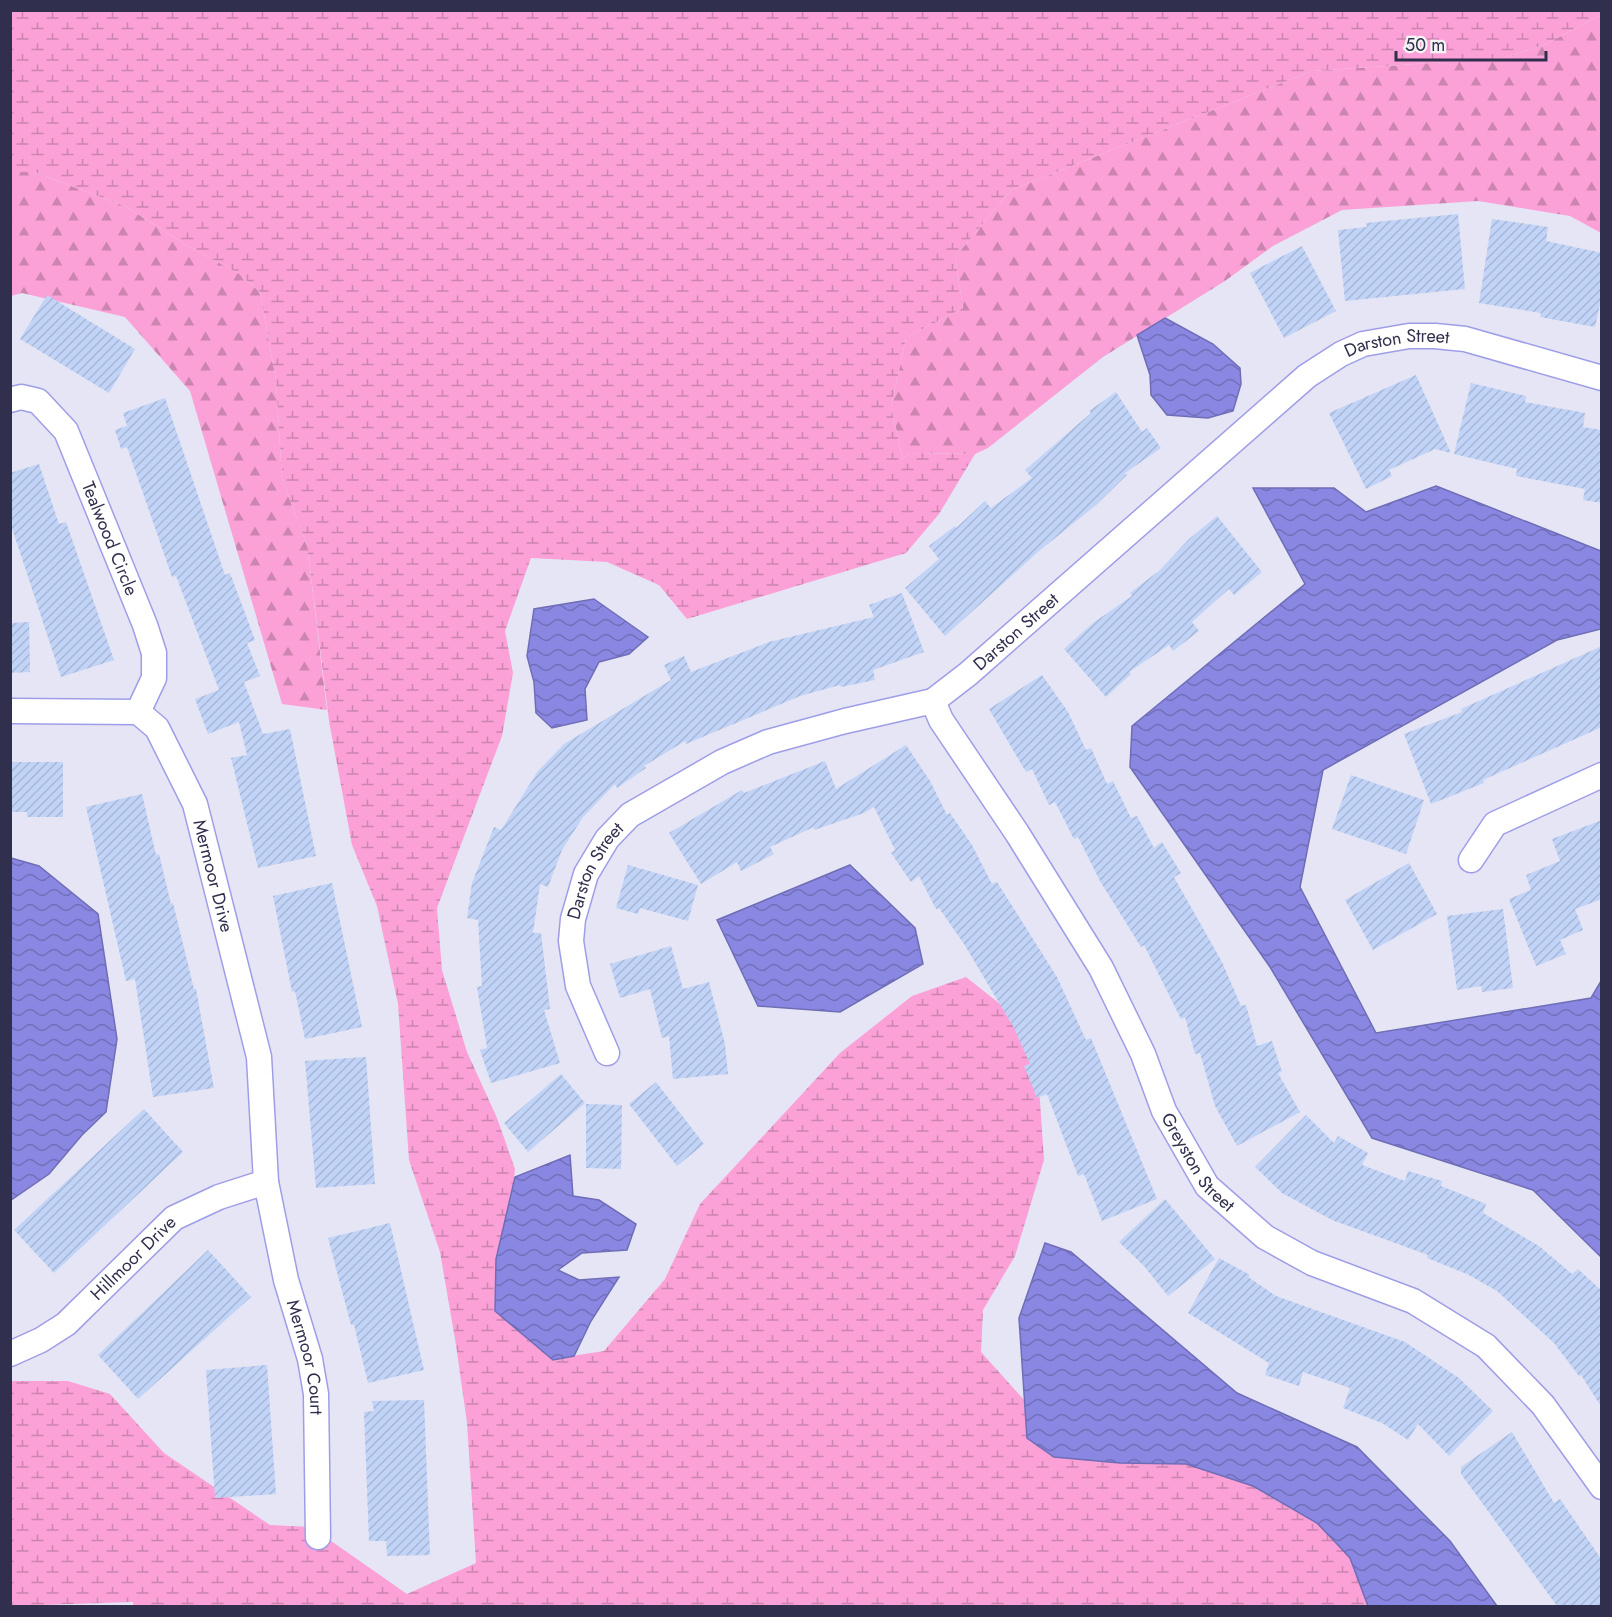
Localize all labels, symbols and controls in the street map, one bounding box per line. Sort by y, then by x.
scale bar [1396,24,1546,62]
text: 50 m [1405,32,1445,58]
street label: Darston Street [1340,323,1451,364]
street label: Tealwood Circle [75,478,145,599]
street label: Darston Street [967,587,1065,677]
street label: Darston Street [561,816,630,922]
street label: Mermoor Drive [186,817,240,935]
street label: Greyston Street [1155,1108,1241,1218]
street label: Hillmoor Drive [85,1210,182,1306]
street label: Mermoor Court [280,1297,329,1416]

